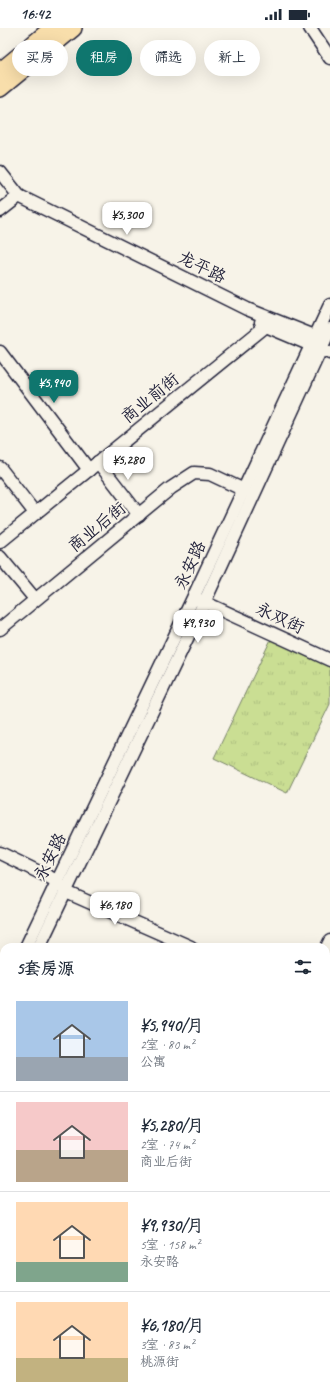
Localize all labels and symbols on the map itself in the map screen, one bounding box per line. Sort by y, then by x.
pin: ¥5,300 [94,202,160,236]
street label: 龙平路 [174,246,230,288]
street label: 商业前街 [117,368,183,428]
pin: ¥5,940 [21,370,87,404]
pin: ¥5,280 [95,447,161,481]
street label: 商业后街 [64,497,130,557]
street label: 永安路 [170,537,210,593]
street label: 永双街 [252,598,308,638]
pin: ¥9,930 [165,610,231,644]
street label: 永安路 [29,829,71,885]
pin: ¥6,180 [82,892,148,926]

